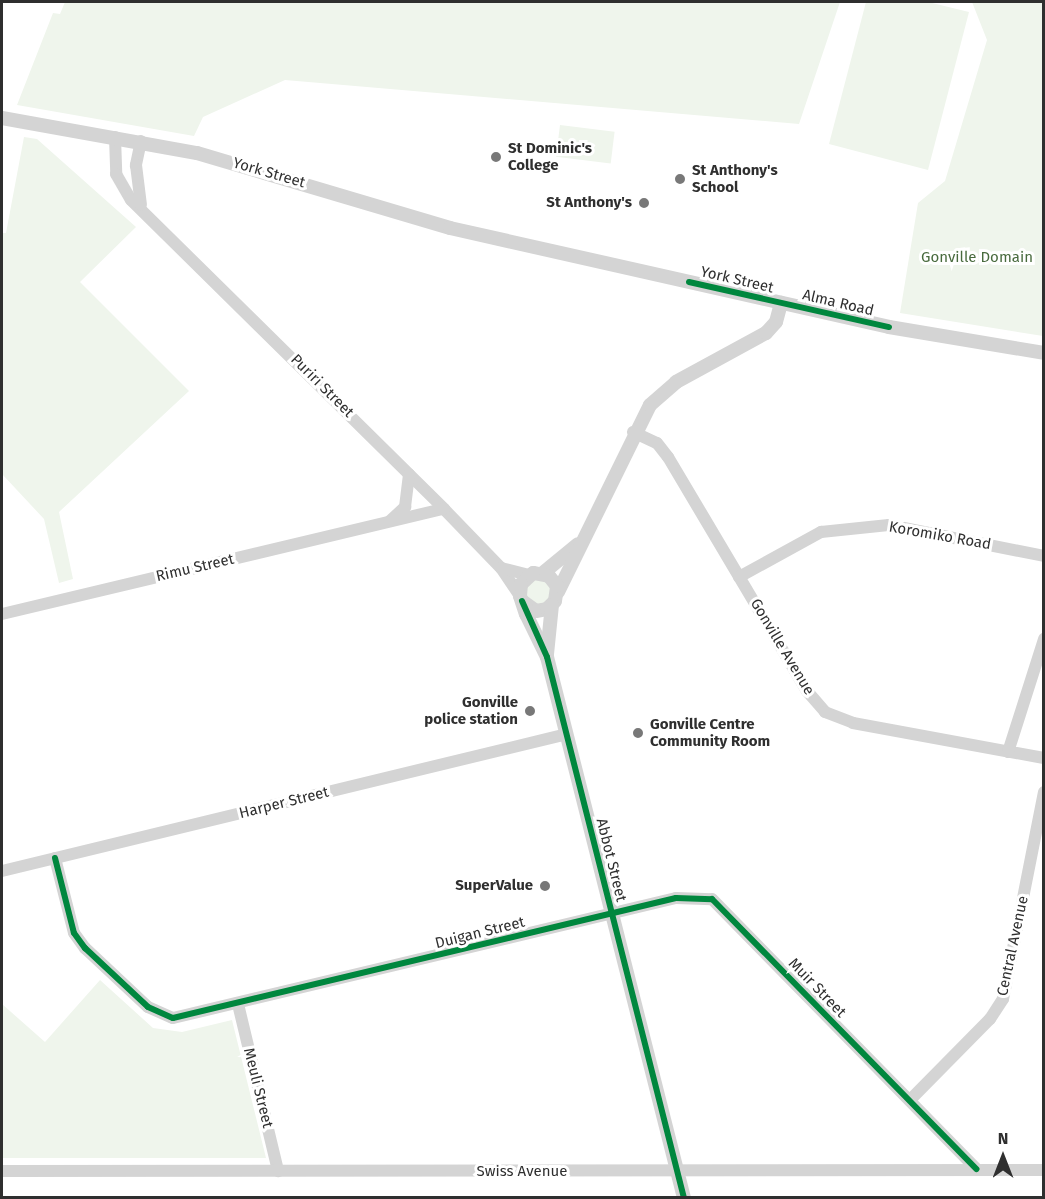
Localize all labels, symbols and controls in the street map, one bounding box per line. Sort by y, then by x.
place label: St Dominic's College [508,139,592,174]
marker: St Dominic's College [489,150,503,164]
street label: York Street [231,154,307,192]
place label: St Anthony's School [692,161,778,196]
marker: St Anthony's School [673,172,687,186]
place label: St Anthony's [546,194,632,212]
marker: St Anthony's [637,196,651,210]
park label: Gonville Domain [921,249,1033,267]
street label: York Street [699,263,775,297]
street label: Alma Road [801,286,875,320]
street label: Puriri Street [287,351,357,421]
street label: Koromiko Road [888,518,992,554]
street label: Rimu Street [154,550,236,586]
street label: Gonville Avenue [746,596,818,698]
place label: Gonville police station [424,693,518,728]
marker: Gonville police station [523,704,537,718]
place label: Gonville Centre Community Room [650,715,770,750]
marker: Gonville Centre Community Room [631,726,645,740]
street label: Harper Street [237,783,331,823]
street label: Abbot Street [592,816,630,904]
place label: SuperValue [455,877,533,895]
marker: SuperValue [538,879,552,893]
street label: Central Avenue [994,894,1032,998]
street label: Duigan Street [433,913,527,953]
street label: Muir Street [784,955,850,1021]
street label: Meuli Street [239,1046,277,1130]
north arrow [973,1127,1033,1187]
text: N [998,1129,1008,1148]
street label: Swiss Avenue [477,1163,567,1181]

